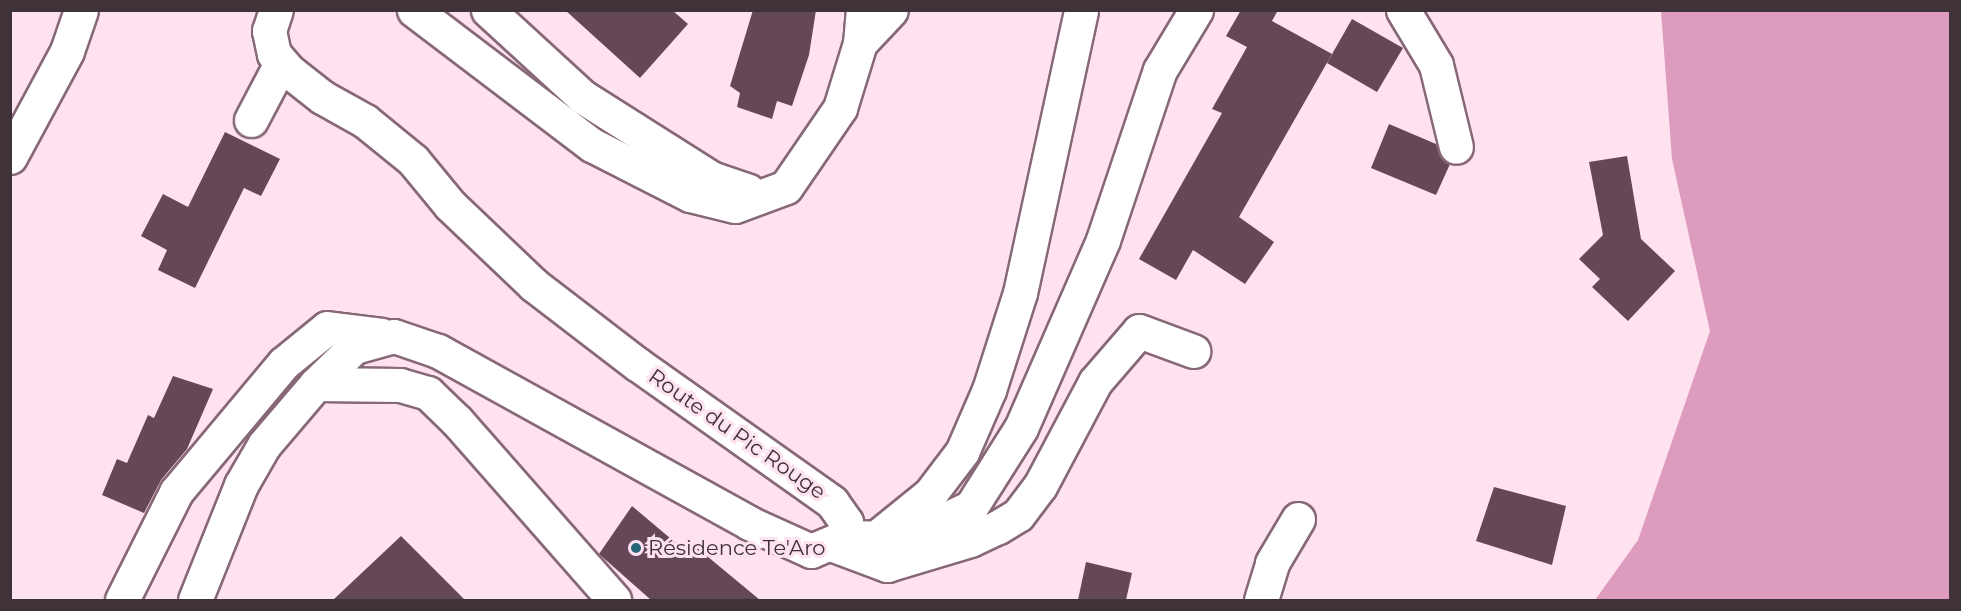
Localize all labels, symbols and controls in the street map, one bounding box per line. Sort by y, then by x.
street label: Route du Pic Rouge [644,363,830,505]
place label: Résidence Te'Aro [648,535,825,561]
marker: Résidence Te'Aro [629,541,643,555]

